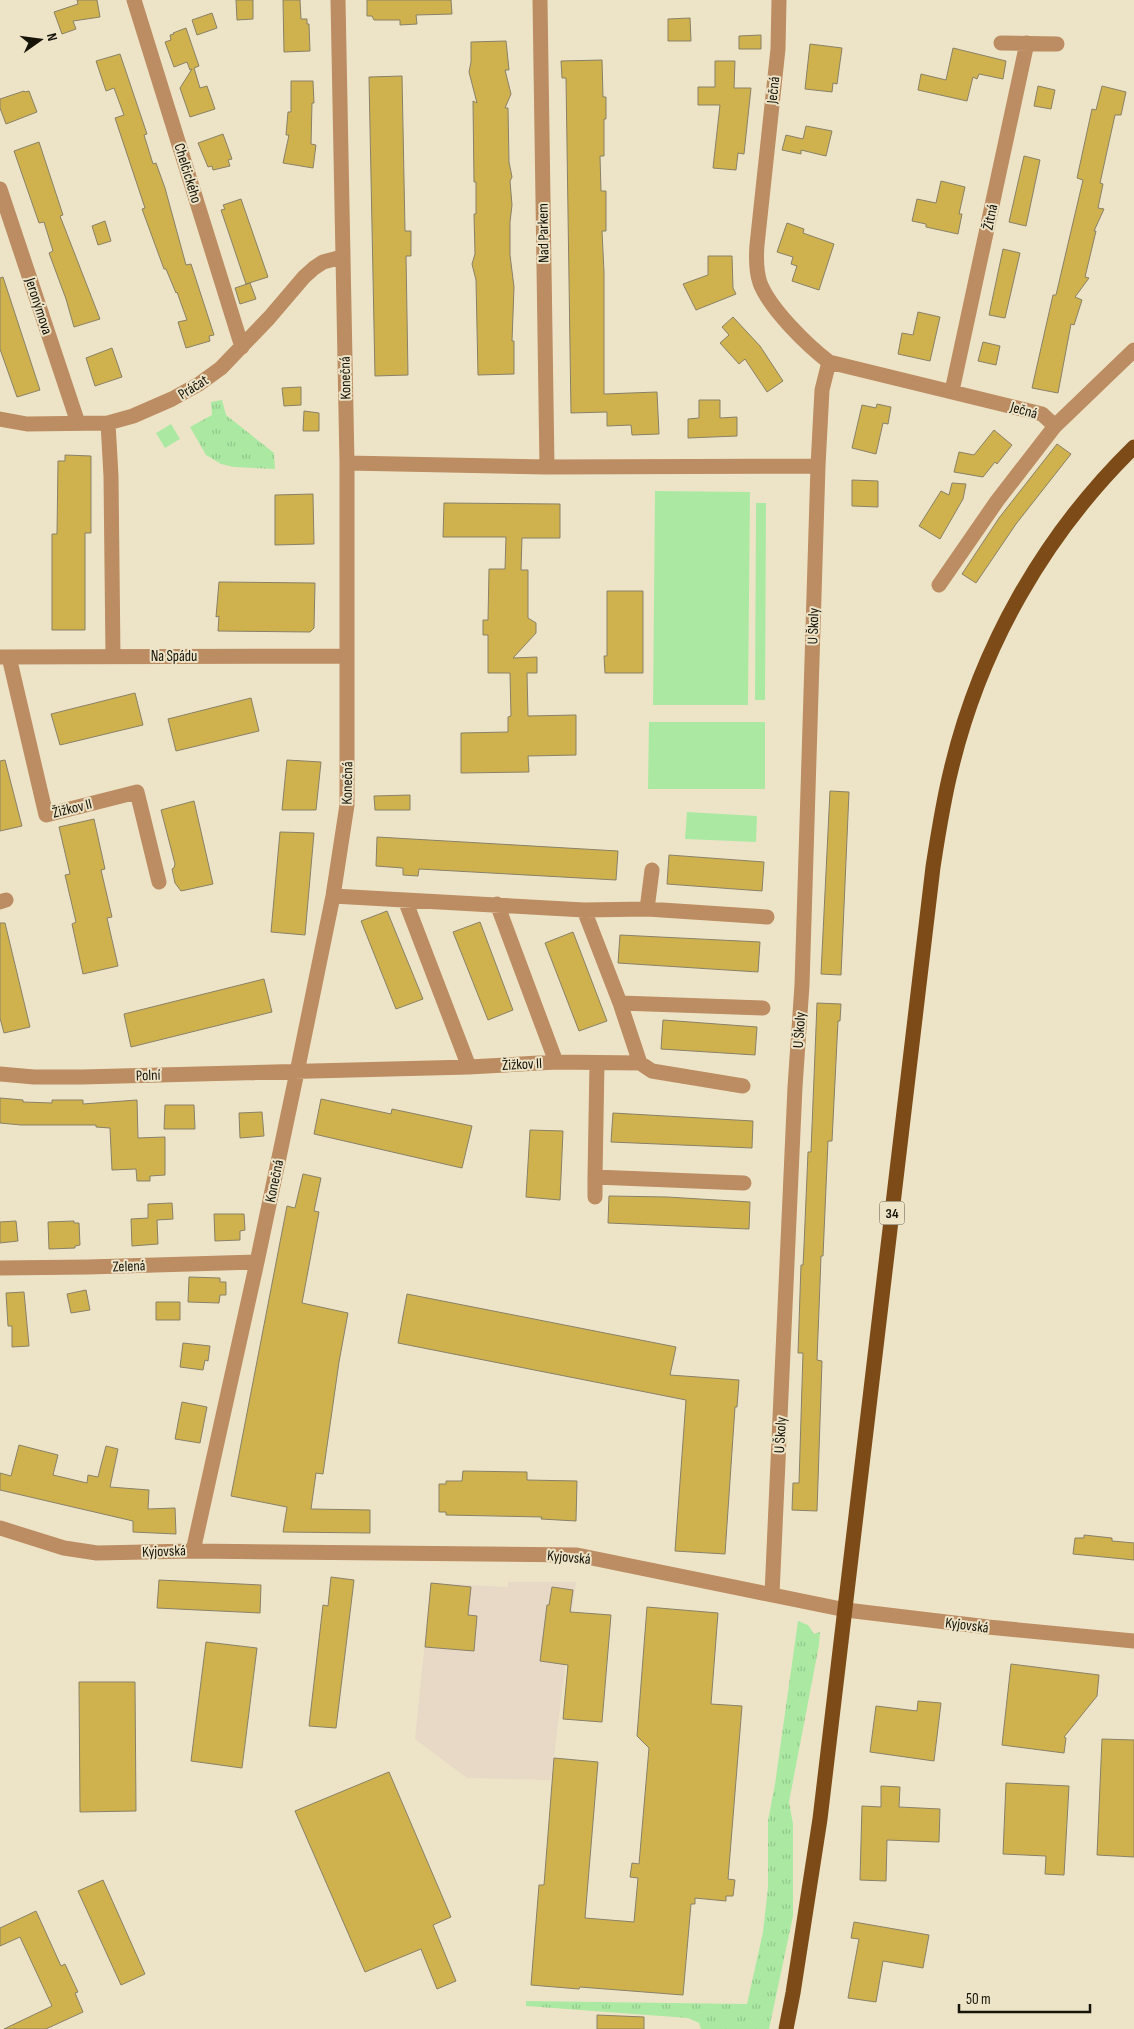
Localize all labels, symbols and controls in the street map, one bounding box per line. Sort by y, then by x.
north arrow [15,15,65,65]
text: N [43,31,61,43]
street label: Ječná [763,75,784,106]
street label: Chelčického [169,141,206,205]
street label: Žitná [979,202,1003,232]
street label: Nad Parkem [533,203,554,263]
street label: Jeronýmova [20,274,57,337]
street label: Konečná [336,356,355,400]
street label: Práčat [175,371,212,404]
street label: Ječná [1007,397,1040,423]
street label: U Školy [803,607,824,645]
street label: Na Spádu [151,647,197,666]
street label: Konečná [338,761,357,805]
street label: Žižkov II [50,794,94,823]
street label: U Školy [789,1011,810,1049]
street label: Žižkov II [501,1054,543,1075]
street label: Polní [135,1066,161,1085]
street label: Konečná [261,1158,288,1204]
road number: 34 [880,1202,904,1224]
street label: Zelená [112,1256,146,1277]
street label: U Školy [770,1416,791,1454]
street label: Kyjovská [142,1541,186,1562]
street label: Kyjovská [546,1546,592,1569]
street label: Kyjovská [944,1613,990,1638]
scale bar [959,1982,1090,2014]
text: 50 m [966,1990,991,2009]

